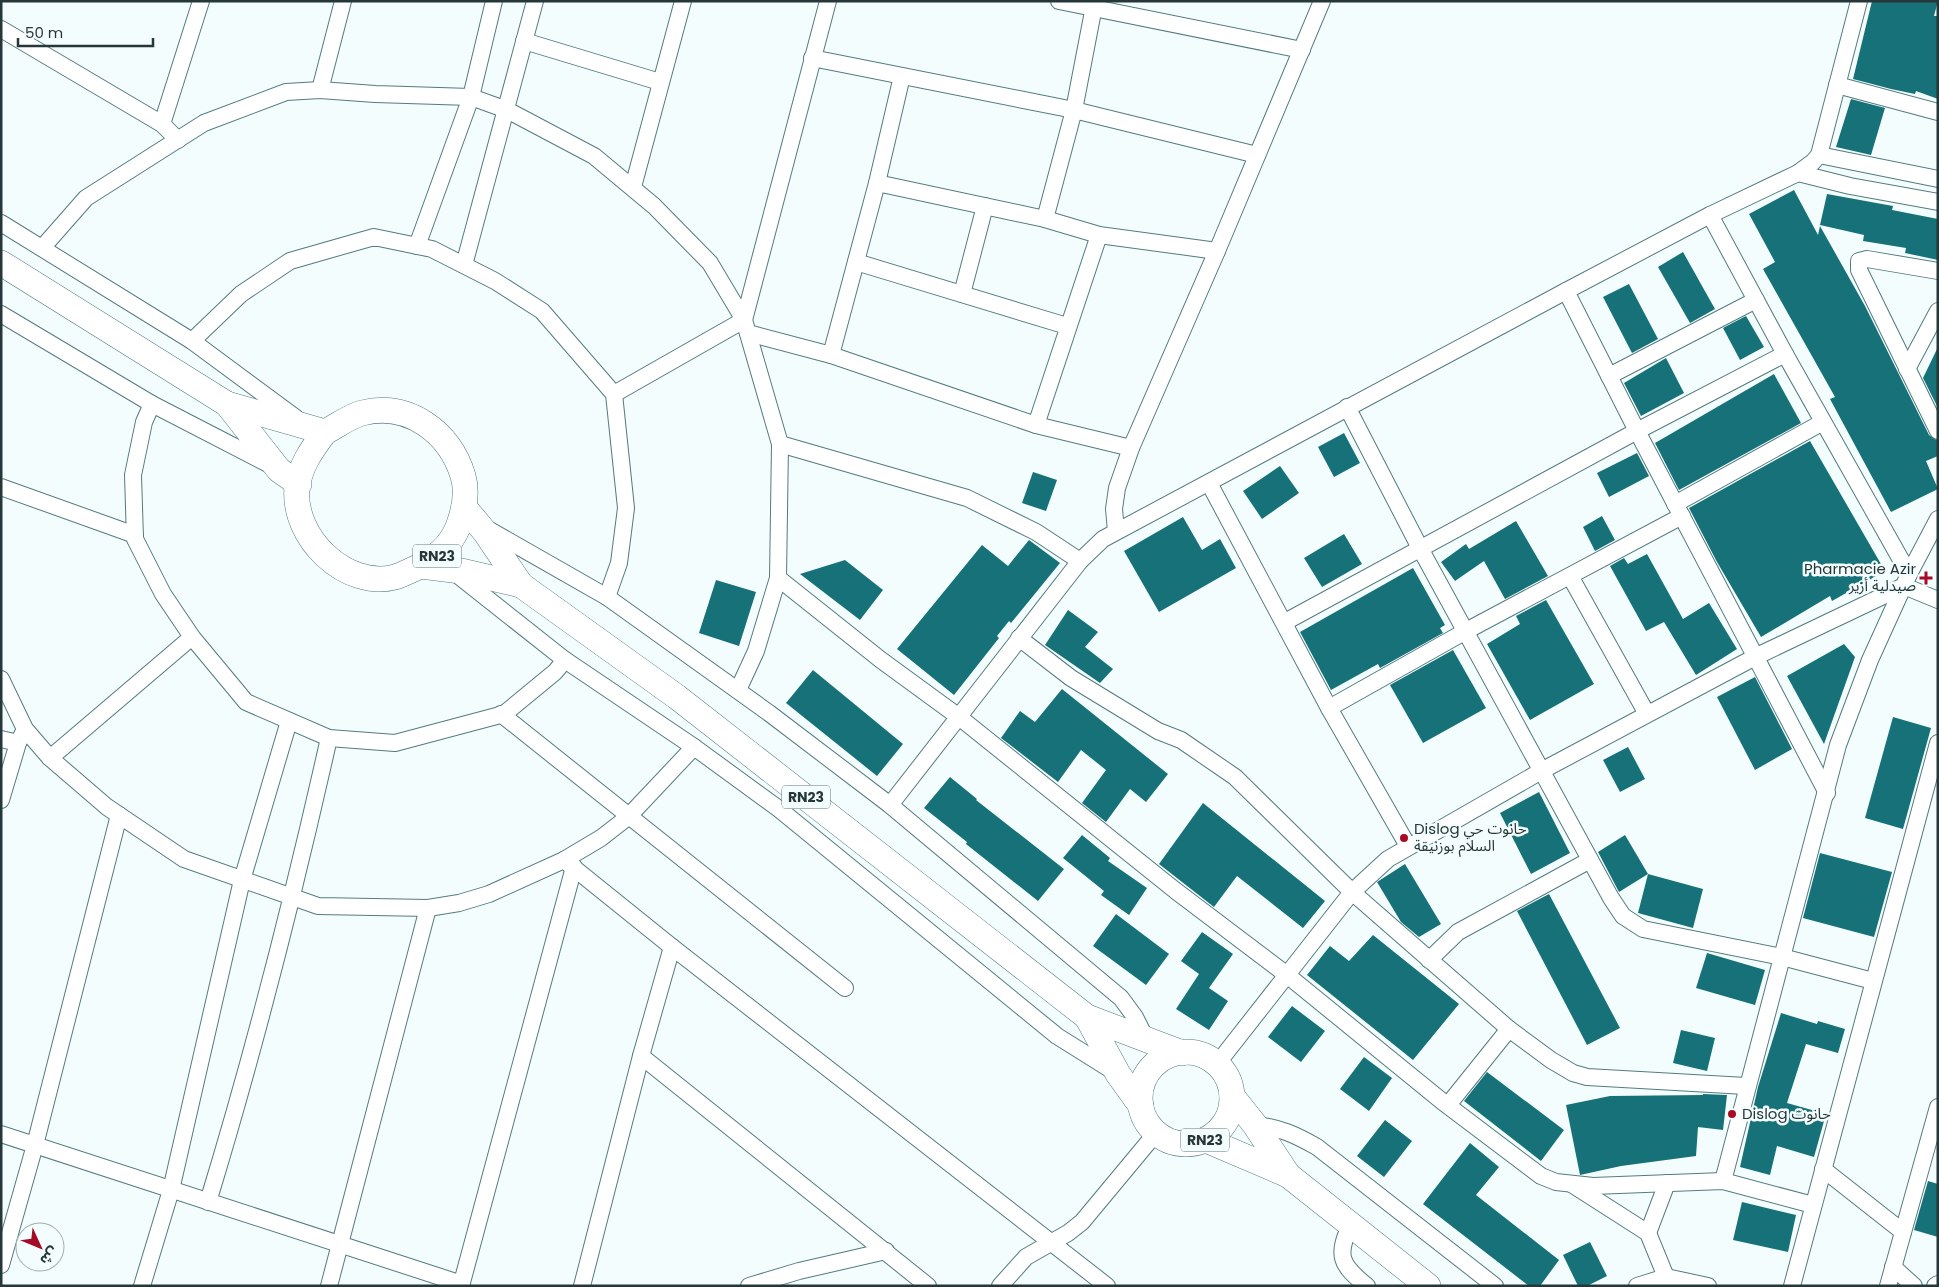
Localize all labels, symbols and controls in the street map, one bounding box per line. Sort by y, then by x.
scale bar [18,15,152,47]
text: 50 m [25,22,63,43]
road number: RN23 [413,544,461,568]
place label: Pharmacie Azir صيدلية أزير [1804,558,1916,596]
marker: Pharmacie Azir صيدلية أزير [1920,572,1932,584]
road number: RN23 [782,786,830,809]
place label: Dislog حانوت حي السلام بوزنيقة [1414,818,1527,857]
marker: Dislog حانوت حي السلام بوزنيقة [1398,832,1410,844]
place label: Dislog حانوت [1742,1103,1831,1124]
marker: Dislog حانوت [1726,1108,1738,1120]
road number: RN23 [1181,1128,1229,1152]
north arrow [15,1222,65,1272]
text: ش [35,1242,63,1270]

